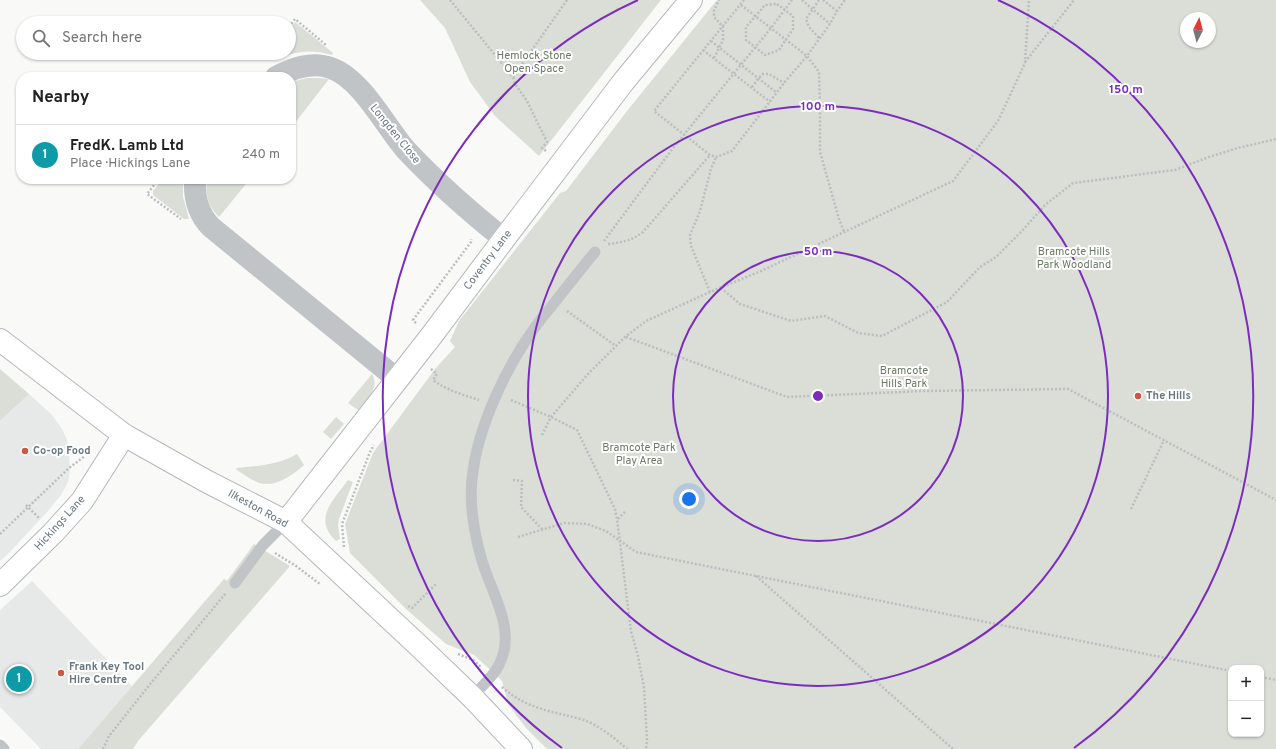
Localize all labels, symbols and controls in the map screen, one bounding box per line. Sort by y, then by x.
north arrow [1180,12,1216,48]
search box [16,16,296,60]
icon: search [30,27,52,49]
text: Search here [62,29,142,48]
park label: Hemlock Stone Open Space [496,49,572,76]
text: 150 m [1109,82,1143,98]
text: Nearby [32,87,89,109]
text: 100 m [801,99,835,115]
street label: Longden Close [367,101,423,167]
text: FredK. Lamb Ltd [70,137,184,156]
text: 1 [42,147,48,163]
text: 240 m [242,147,280,163]
text: Place · Hickings Lane [70,156,190,172]
street label: Coventry Lane [461,227,515,293]
text: 50 m [804,244,832,260]
park label: Bramcote Hills Park Woodland [1037,245,1111,272]
park label: Bramcote Hills Park [880,364,928,391]
centre of rings [811,389,825,403]
place label: The Hills [1146,389,1191,403]
marker: The Hills [1133,391,1143,401]
park label: Bramcote Park Play Area [602,441,676,468]
place label: Co-op Food [33,444,91,458]
marker: Co-op Food [20,446,30,456]
street label: Ilkeston Road [225,487,291,531]
your location [679,489,699,509]
street label: Hickings Lane [32,493,88,553]
place label: Frank Key Tool Hire Centre [69,660,144,687]
pin: 1 [6,664,32,694]
map controls [1228,665,1264,737]
button: + [1228,665,1264,701]
marker: Frank Key Tool Hire Centre [56,668,66,678]
button: − [1228,701,1264,737]

